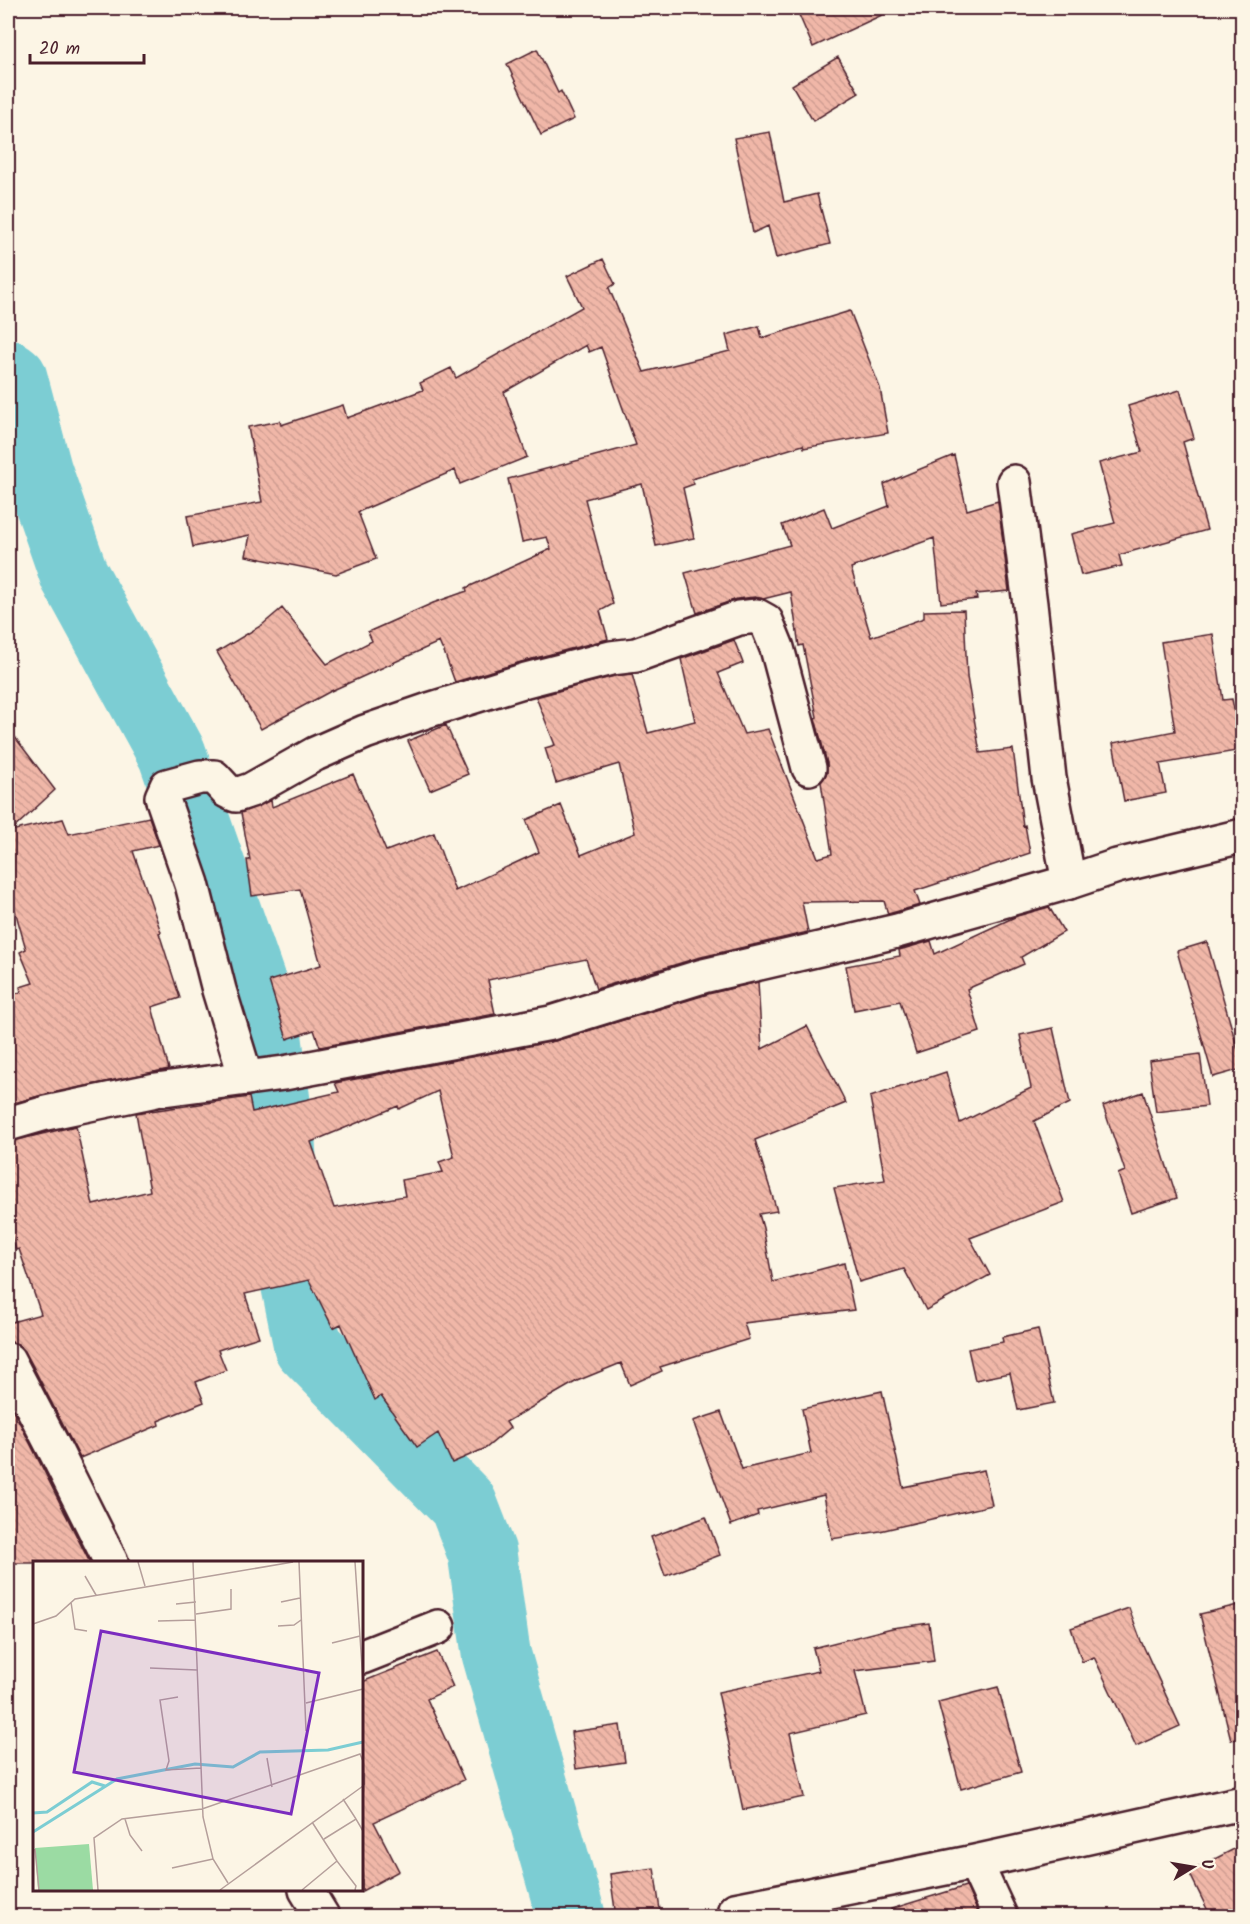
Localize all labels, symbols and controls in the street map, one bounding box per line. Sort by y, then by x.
scale bar [30,27,144,65]
text: 20 m [39,35,80,64]
inset map [33,1561,363,1891]
north arrow [1163,1837,1223,1897]
text: U [1193,1857,1220,1872]

